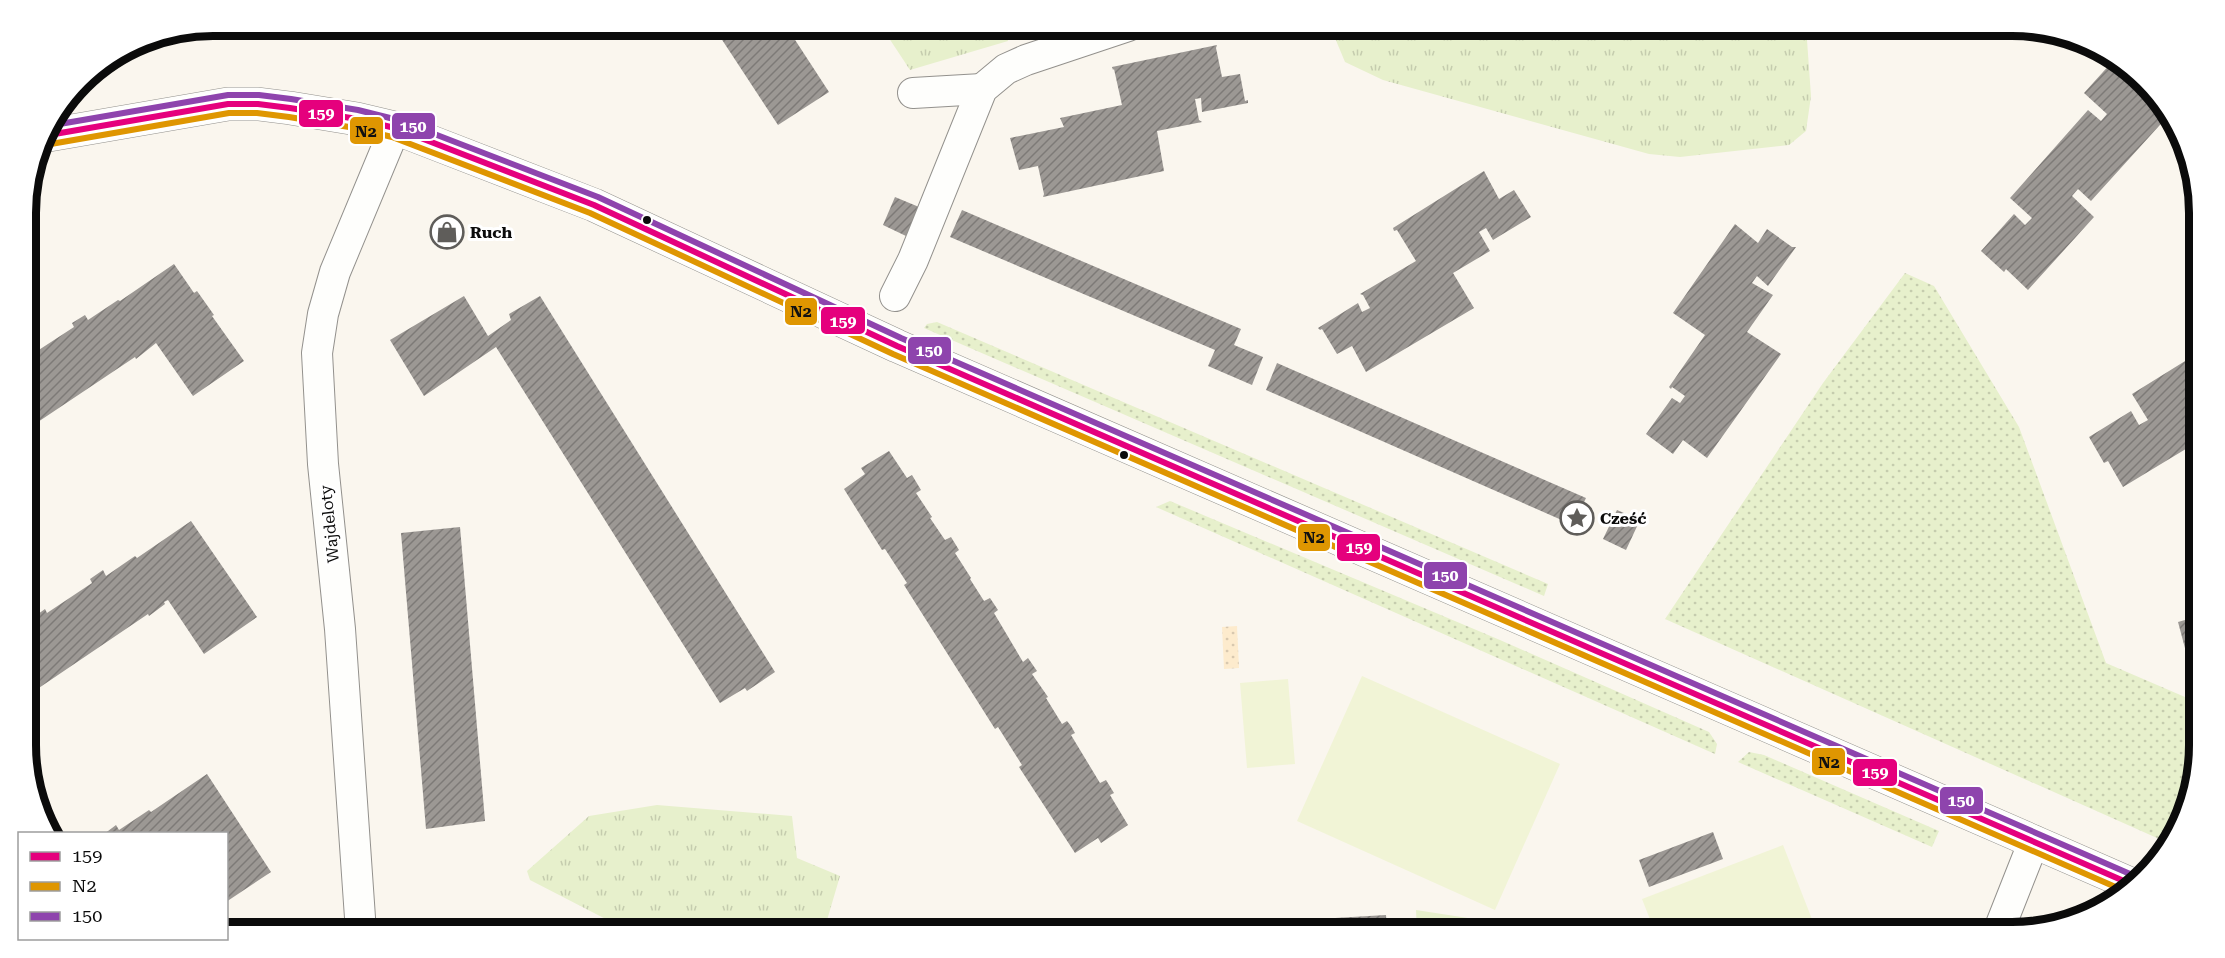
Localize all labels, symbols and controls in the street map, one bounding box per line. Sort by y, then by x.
line badge: 159 [298,99,344,128]
text: 159 [308,104,334,123]
line badge: 150 [391,112,436,140]
line badge: N2 [349,116,384,145]
text: 150 [400,117,426,136]
text: N2 [355,122,377,141]
shop icon: Ruch [429,214,465,250]
unlabelled marker [641,214,653,226]
place label: Ruch [470,223,512,242]
line badge: N2 [784,297,818,326]
text: N2 [790,302,812,321]
line badge: 159 [820,306,866,335]
text: 159 [830,312,856,331]
line badge: 150 [907,336,952,365]
text: 150 [916,341,942,360]
unlabelled marker [1118,449,1130,461]
street label: Wajdeloty [316,484,343,564]
place icon: Cześć [1559,500,1595,536]
place label: Cześć [1600,509,1646,528]
line badge: N2 [1297,523,1331,552]
text: N2 [1303,528,1325,547]
line badge: 159 [1336,533,1381,562]
text: 159 [1346,538,1372,557]
line badge: 150 [1423,561,1468,590]
text: 150 [1432,566,1458,585]
line badge: N2 [1811,747,1846,776]
text: N2 [1818,753,1840,772]
line badge: 159 [1852,758,1898,787]
text: 159 [1862,763,1888,782]
line badge: 150 [1939,786,1984,815]
text: 150 [1948,791,1974,810]
legend [18,832,228,940]
text: 159 [72,845,102,866]
text: N2 [72,875,96,896]
text: 150 [72,905,102,926]

